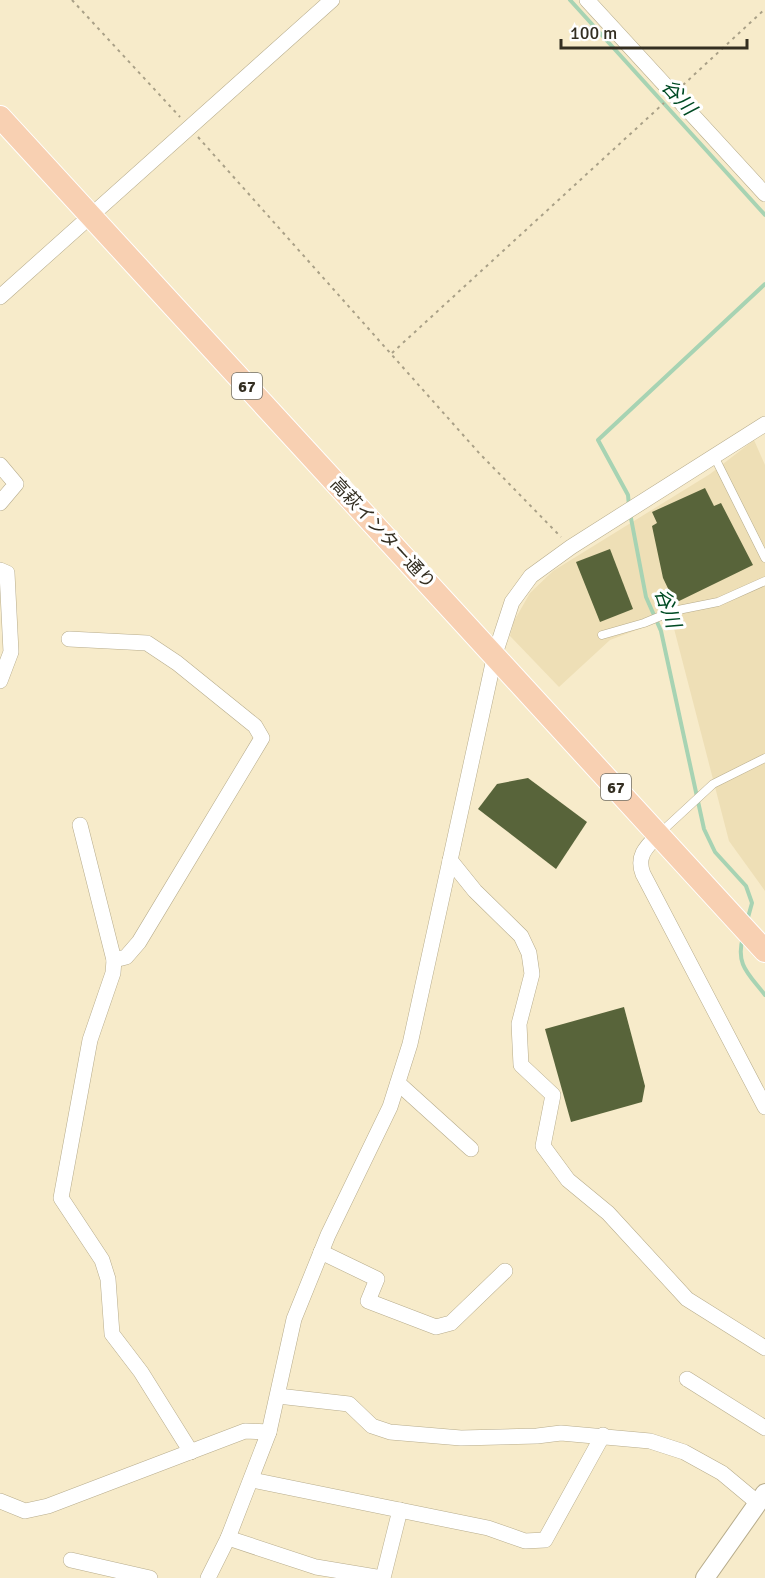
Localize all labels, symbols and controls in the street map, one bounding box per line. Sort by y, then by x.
scale bar [561,12,747,50]
text: 100 m [570,22,617,44]
water label: 谷川 [656,74,703,122]
road number: 67 [232,373,262,399]
street label: 高萩インター通り [326,473,440,593]
water label: 谷川 [649,585,687,633]
road number: 67 [601,774,631,800]

